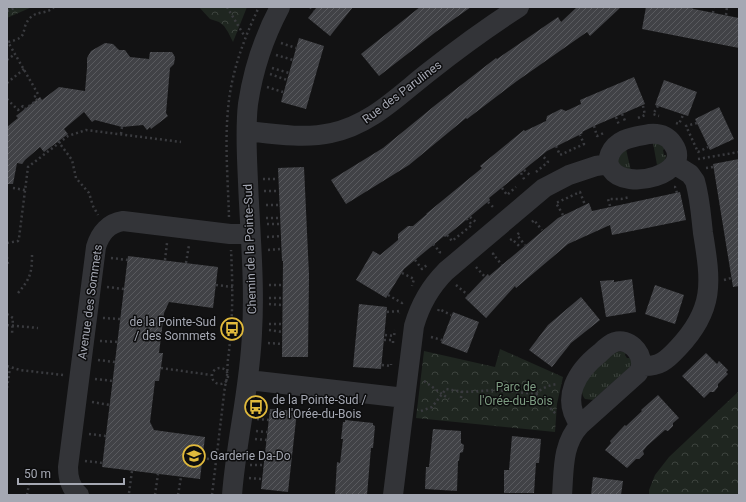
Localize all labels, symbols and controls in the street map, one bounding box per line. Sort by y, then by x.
street label: Rue des Parulines [360,58,444,126]
street label: Chemin de la Pointe-Sud [241,184,259,314]
street label: Avenue des Sommets [75,244,105,360]
place label: de la Pointe-Sud / des Sommets [129,315,216,343]
bus stop icon: de la Pointe-Sud / des Sommets [219,316,245,342]
park label: Parc de l'Orée-du-Bois [479,380,553,408]
place label: de la Pointe-Sud / de l'Orée-du-Bois [272,393,367,421]
bus stop icon: de la Pointe-Sud / de l'Orée-du-Bois [243,394,269,420]
school or university icon: Garderie Da-Do [181,443,207,469]
place label: Garderie Da-Do [210,449,291,463]
scale bar [18,460,124,486]
text: 50 m [24,467,51,481]

